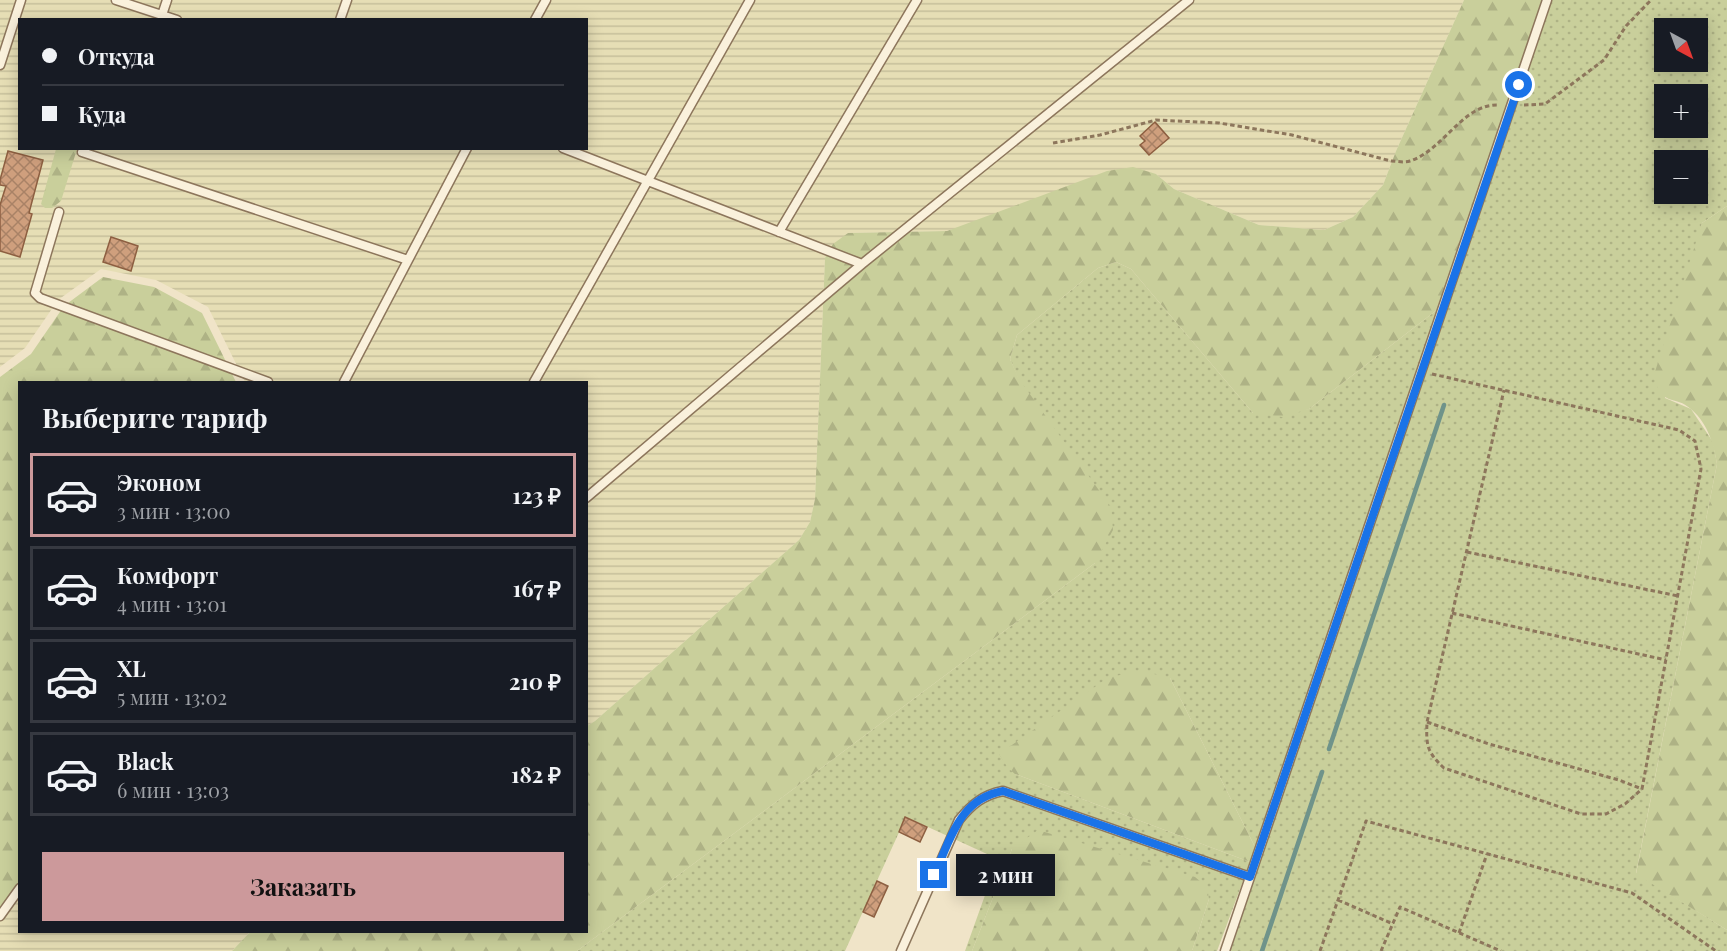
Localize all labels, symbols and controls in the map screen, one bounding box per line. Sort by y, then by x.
north arrow [1654,18,1708,72]
map controls [1654,18,1708,204]
text: Откуда [78,41,155,71]
route start [1505,71,1532,98]
button: + [1654,84,1708,138]
text: Куда [78,99,126,129]
button: − [1654,150,1708,204]
text: Выберите тариф [42,399,268,435]
text: Эконом [117,467,201,497]
icon: car [45,468,99,522]
text: 123 ₽ [513,480,561,510]
text: 3 мин · 13:00 [117,497,231,524]
text: Комфорт [117,560,218,590]
icon: car [45,561,99,615]
text: 167 ₽ [513,573,561,603]
text: 4 мин · 13:01 [117,590,227,617]
text: XL [117,653,146,683]
icon: car [45,654,99,708]
text: 210 ₽ [509,666,561,696]
text: 5 мин · 13:02 [117,683,227,710]
text: Black [117,746,174,776]
icon: car [45,747,99,801]
text: 182 ₽ [511,759,561,789]
text: 6 мин · 13:03 [117,776,229,803]
button: Заказать [42,852,564,921]
callout: 2 мин [955,854,1054,896]
route end [920,861,947,888]
text: 2 мин [978,861,1033,888]

